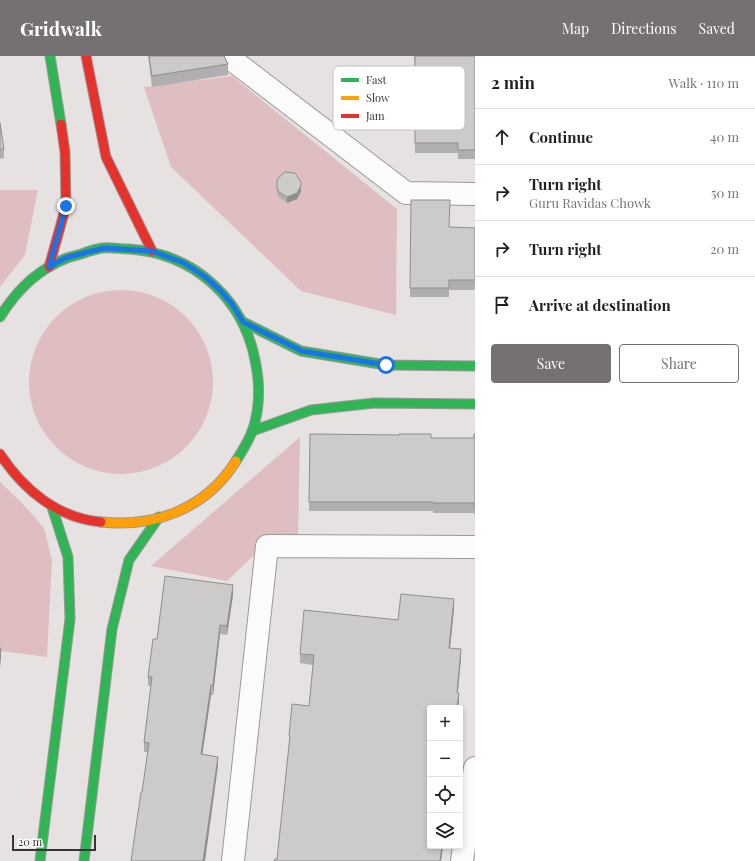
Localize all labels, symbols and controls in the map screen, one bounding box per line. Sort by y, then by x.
text: Gridwalk [20,15,102,41]
text: Map [562,19,589,38]
text: Directions [611,19,677,38]
text: Saved [699,19,735,38]
legend [333,66,465,130]
text: 2 min [491,71,535,93]
text: Fast [366,72,386,87]
text: Walk · 110 m [669,74,739,91]
text: Slow [366,90,390,105]
text: Jam [365,108,385,123]
icon: ahead [491,126,513,148]
text: Continue [529,127,593,147]
text: 40 m [710,128,739,145]
text: Turn right [529,174,602,194]
icon: right [491,182,513,204]
text: 50 m [711,184,739,201]
text: Guru Ravidas Chowk [529,194,651,211]
route end [57,197,75,215]
icon: right [491,238,513,260]
text: Turn right [529,239,602,259]
text: 20 m [710,240,739,257]
icon: arrive [491,294,513,316]
text: Arrive at destination [529,295,671,315]
button: Save [491,344,611,383]
button: Share [619,344,739,383]
route start [377,356,395,374]
map controls [427,705,463,849]
button: + [427,705,463,741]
button: − [427,741,463,777]
button: locate [427,777,463,813]
button: layers [427,813,463,849]
scale bar [12,833,96,852]
text: 20 m [18,834,42,849]

